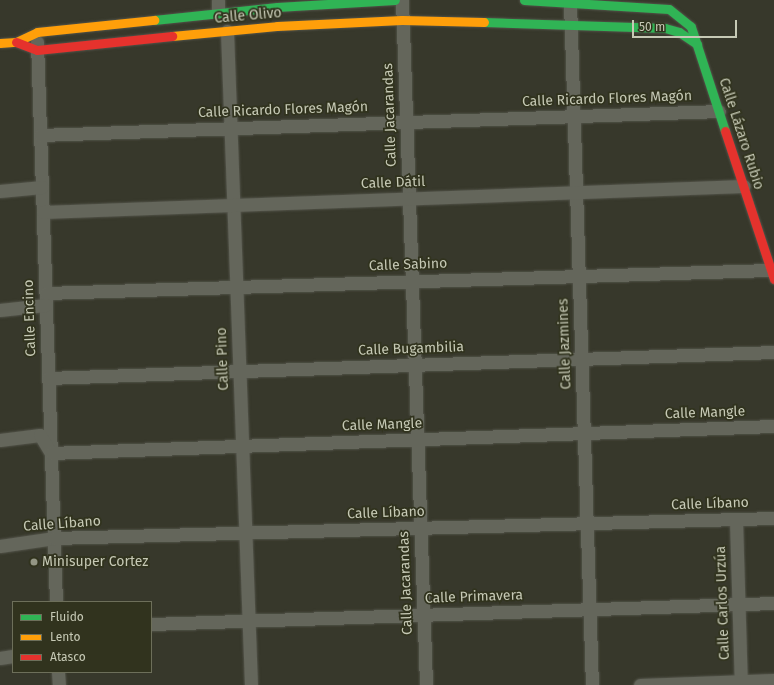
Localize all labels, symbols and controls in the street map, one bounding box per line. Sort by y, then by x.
street label: Calle Olivo [214,5,282,27]
scale bar [634,12,739,38]
text: 50 m [639,20,665,34]
street label: Calle Jacarandas [380,63,400,167]
street label: Calle Lázaro Rubio [715,76,767,192]
street label: Calle Ricardo Flores Magón [522,88,692,110]
street label: Calle Ricardo Flores Magón [198,99,368,121]
street label: Calle Dátil [361,173,425,193]
street label: Calle Sabino [368,255,448,275]
street label: Calle Encino [20,279,40,357]
street label: Calle Jazmines [555,298,575,390]
street label: Calle Pino [214,327,232,391]
street label: Calle Bugambilia [358,339,464,359]
street label: Calle Mangle [665,403,745,423]
street label: Calle Mangle [342,415,422,435]
street label: Calle Líbano [671,494,749,514]
street label: Calle Líbano [347,503,425,523]
street label: Calle Líbano [23,513,101,535]
street label: Calle Jacarandas [396,531,416,635]
street label: Calle Carlos Urzúa [713,546,733,660]
place label: Minisuper Cortez [42,554,148,570]
marker: Minisuper Cortez [29,557,39,567]
street label: Calle Primavera [425,587,523,607]
legend [12,601,152,673]
text: Fluido [50,610,84,624]
text: Lento [50,630,80,644]
text: Atasco [50,650,86,664]

